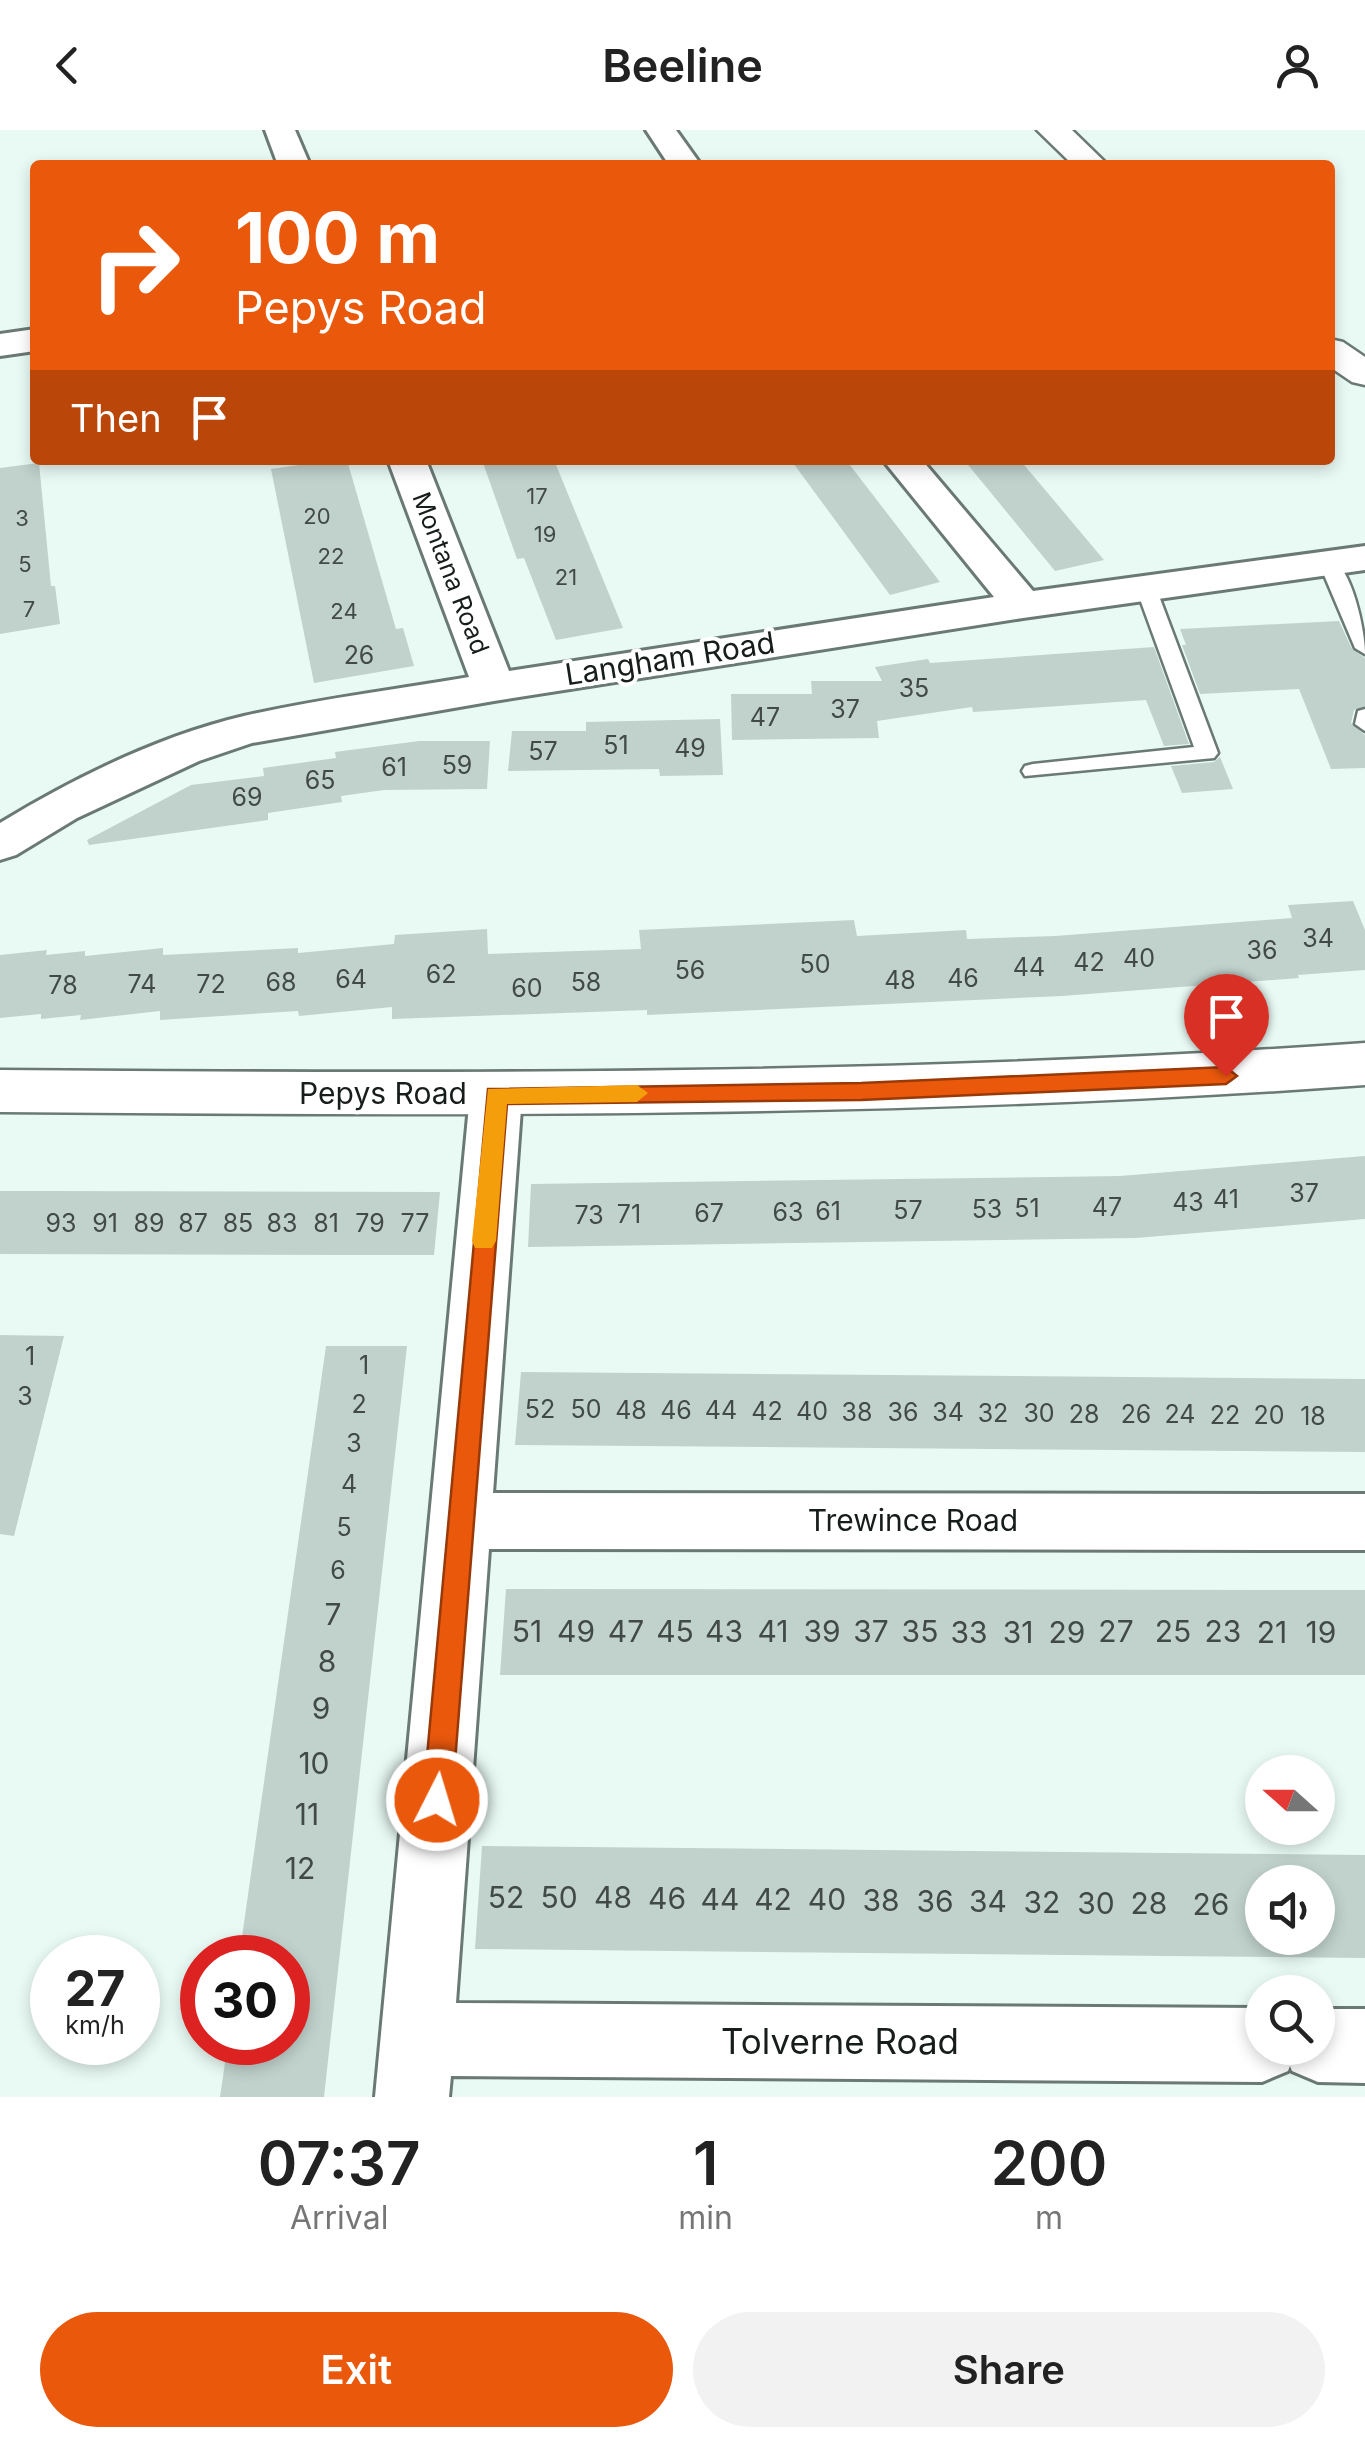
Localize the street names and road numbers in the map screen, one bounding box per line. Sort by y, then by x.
street label: Montana Road [406,488,496,658]
street label: Langham Road [563,624,777,692]
street label: Pepys Road [299,1075,467,1111]
street label: Trewince Road [808,1502,1018,1538]
street label: Tolverne Road [721,2020,959,2062]

